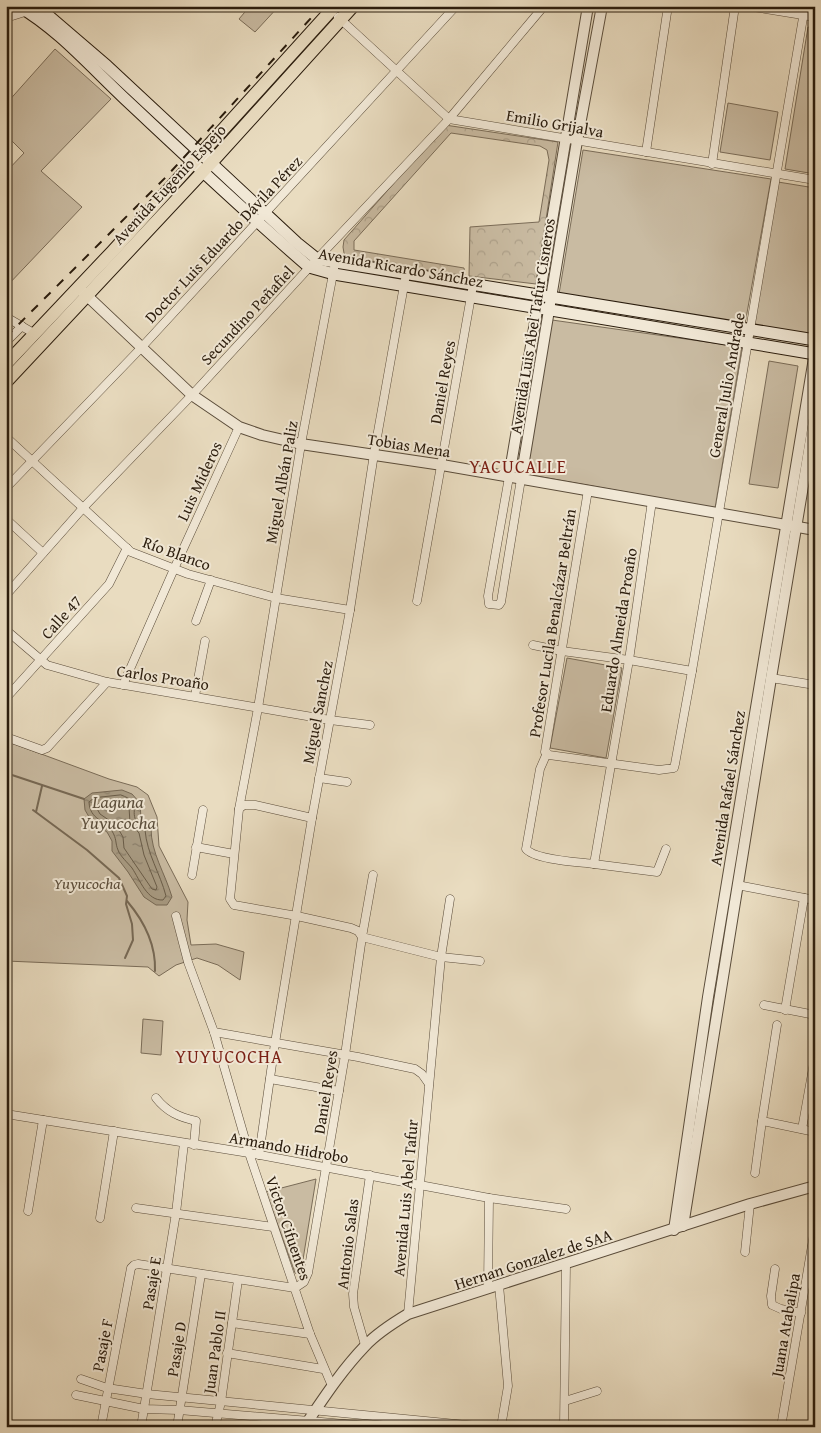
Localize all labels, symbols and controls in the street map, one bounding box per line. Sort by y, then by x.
street label: Emilio Grijalva [504,103,606,143]
street label: Avenida Eugenio Espejo [107,118,231,250]
street label: Doctor Luis Eduardo Dávila Pérez [139,150,307,328]
street label: Avenida Luis Abel Tafur Cisneros [503,216,561,436]
street label: Avenida Ricardo Sánchez [317,241,485,293]
street label: Secundino Peñafiel [195,260,300,370]
street label: General Julio Andrade [701,310,751,460]
street label: Daniel Reyes [423,338,461,426]
street label: Miguel Albán Paliz [258,419,304,545]
street label: Tobias Mena [366,427,453,463]
street label: Luis Mideros [170,437,228,525]
district label: YACUCALLE [469,453,567,480]
street label: Profesor Lucila Benalcázar Beltrán [522,507,582,739]
street label: Río Blanco [140,530,214,576]
street label: Eduardo Almeida Proaño [593,546,643,714]
street label: Calle 47 [35,590,87,644]
street label: Carlos Proaño [115,658,211,696]
street label: Miguel Sanchez [295,658,339,766]
street label: Avenida Rafael Sánchez [703,709,751,867]
water label: Laguna Yuyucocha [80,788,157,836]
park label: Yuyucocha [53,871,121,895]
district label: YUYUCOCHA [175,1043,283,1070]
street label: Daniel Reyes [307,1048,343,1136]
street label: Avenida Luis Abel Tafur [386,1118,424,1278]
street label: Armando Hidrobo [227,1125,351,1169]
street label: Victor Cifuentes [260,1173,318,1283]
street label: Antonio Salas [330,1197,364,1291]
street label: Hernan Gonzalez de SAA [451,1222,615,1296]
street label: Pasaje E [135,1255,167,1311]
street label: Juana Atabalipa [764,1271,806,1381]
street label: Juan Pablo II [196,1309,232,1397]
street label: Pasaje F [85,1316,119,1373]
street label: Pasaje D [160,1320,192,1378]

